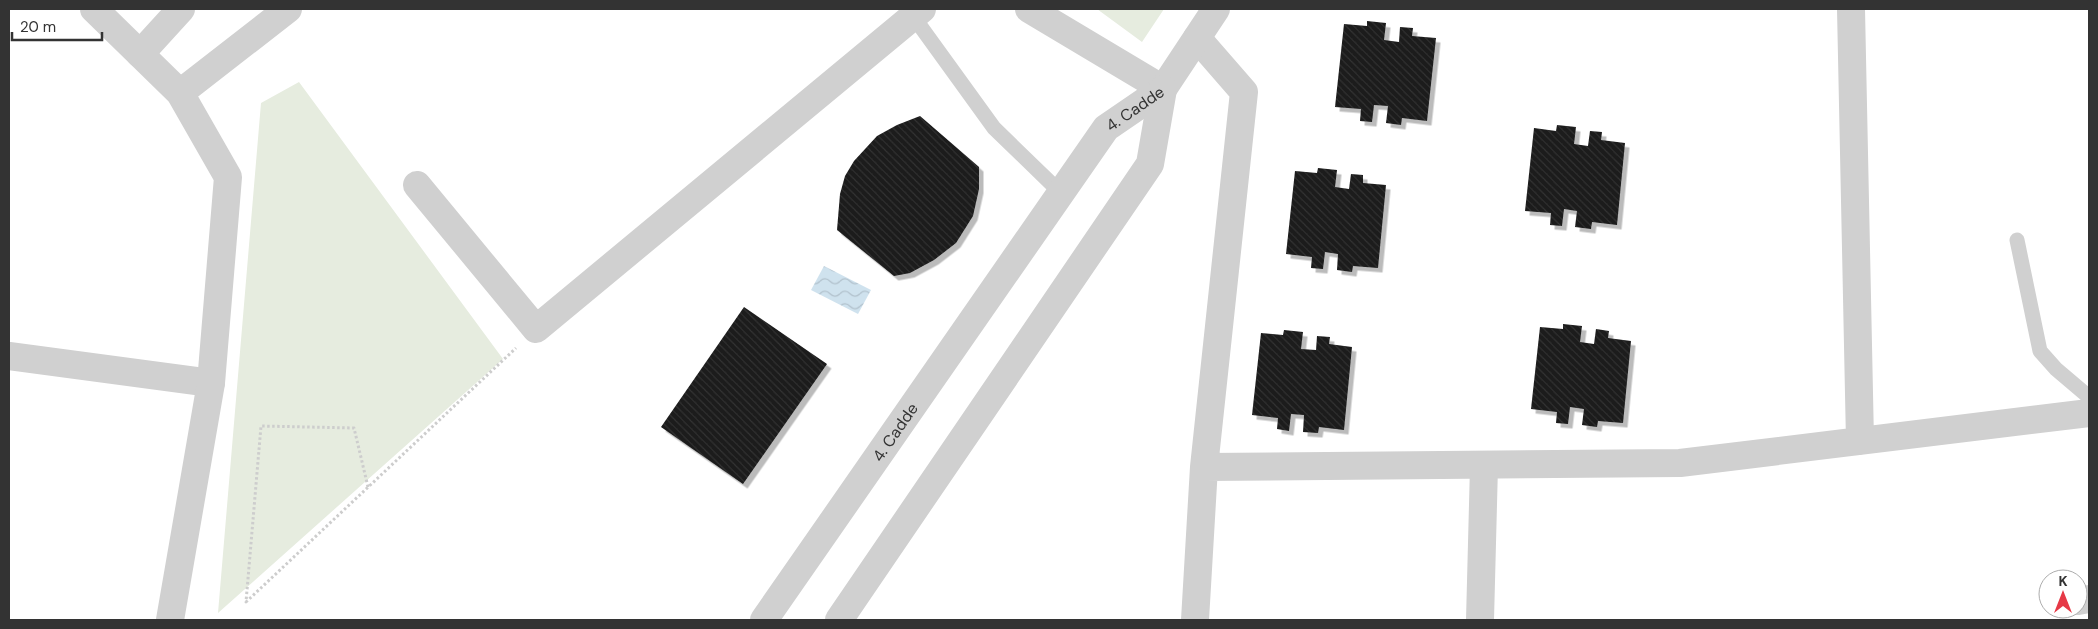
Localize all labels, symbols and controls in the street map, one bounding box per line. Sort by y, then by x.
scale bar [12,10,102,42]
text: 20 m [20,17,56,37]
street label: 4. Cadde [1102,81,1168,136]
street label: 4. Cadde [868,399,923,466]
north arrow [2038,569,2088,619]
text: K [2058,572,2068,590]

